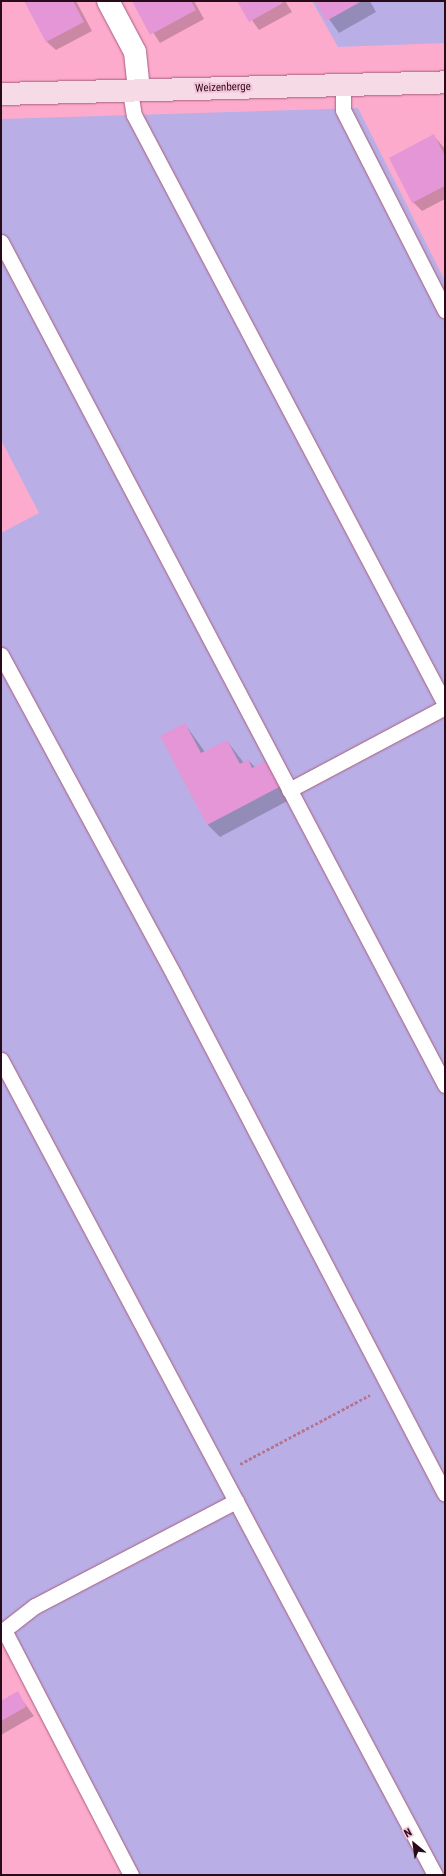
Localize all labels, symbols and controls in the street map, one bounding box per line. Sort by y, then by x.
street label: Weizenberge [195,80,251,96]
north arrow [394,1824,434,1864]
text: N [402,1826,414,1840]

